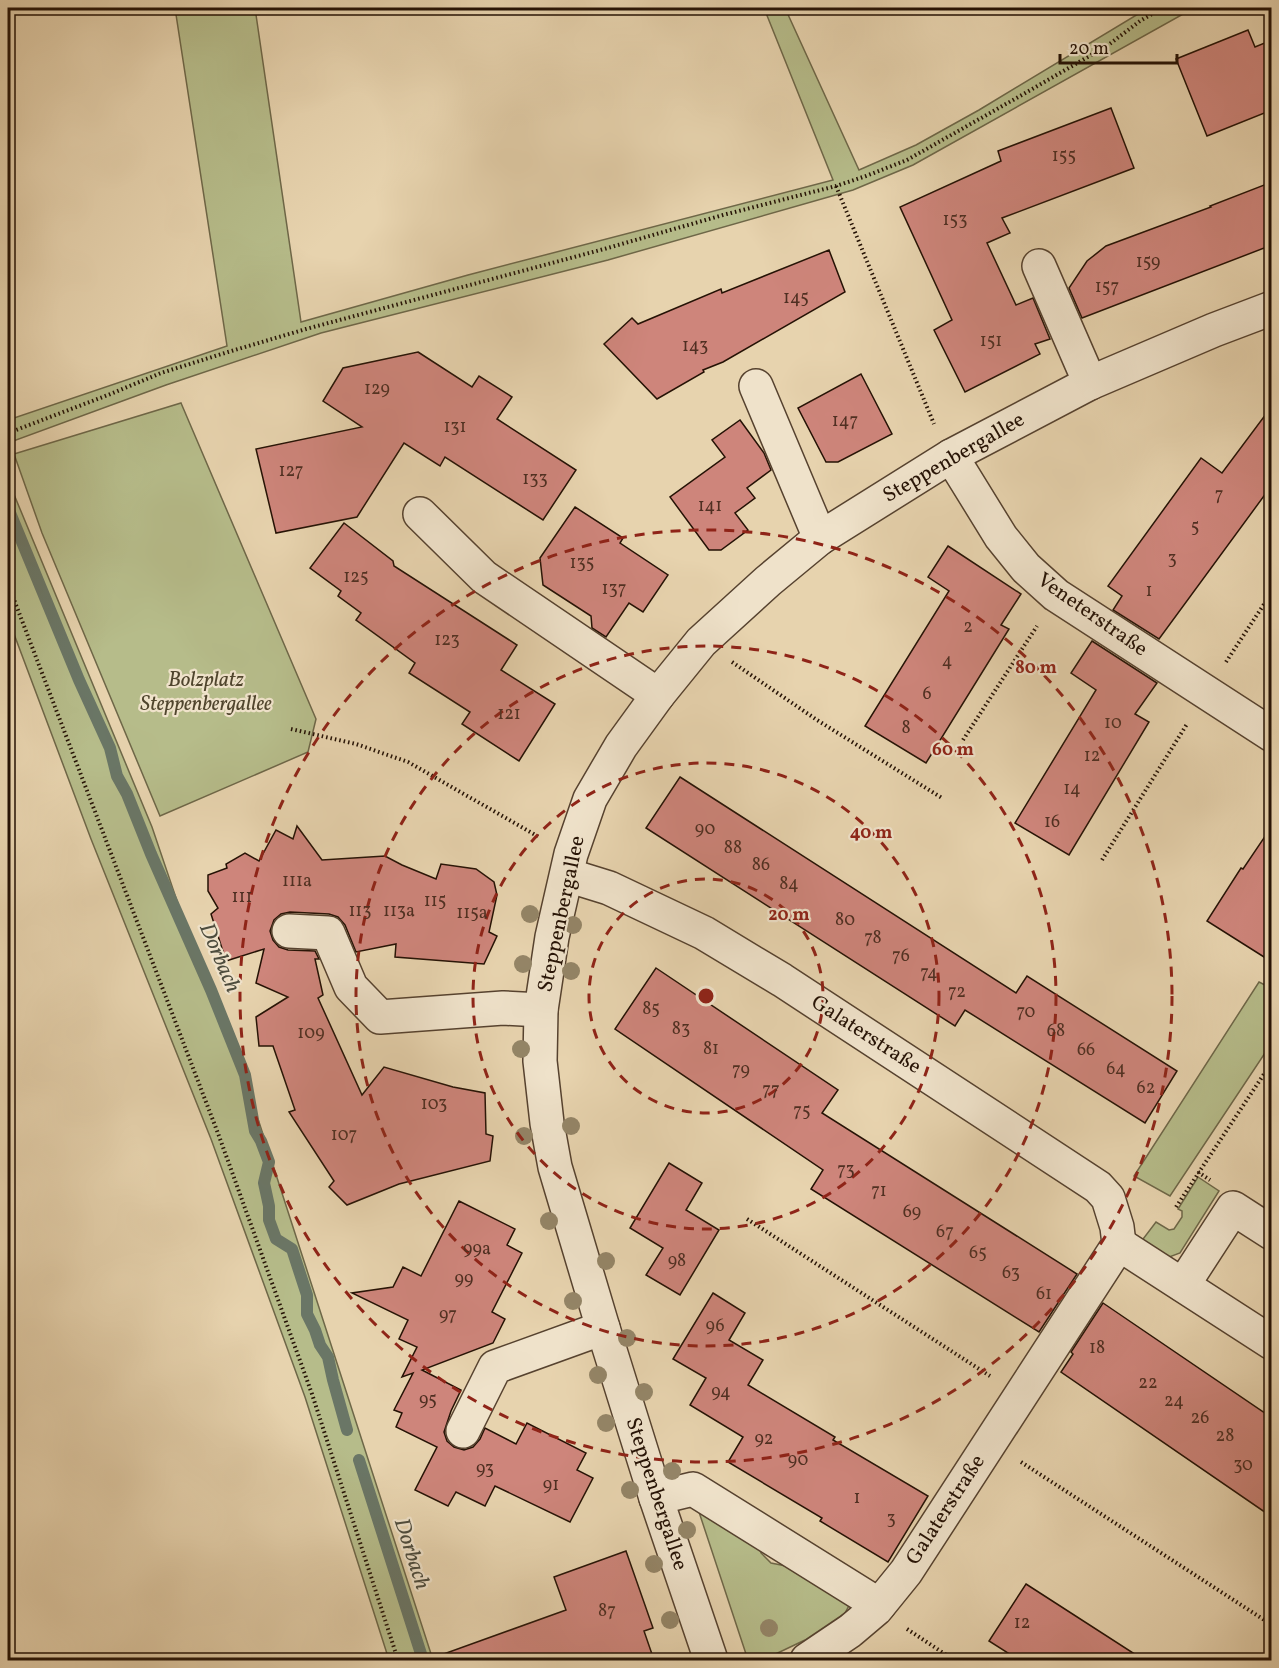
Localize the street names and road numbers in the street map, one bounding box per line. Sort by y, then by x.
street label: Steppenbergallee [878,406,1030,510]
street label: Veneterstraße [1031,566,1153,664]
street label: Steppenbergallee [531,833,593,995]
street label: Galaterstraße [805,988,927,1082]
street label: Steppenbergallee [618,1414,694,1574]
street label: Galaterstraße [899,1449,993,1571]

